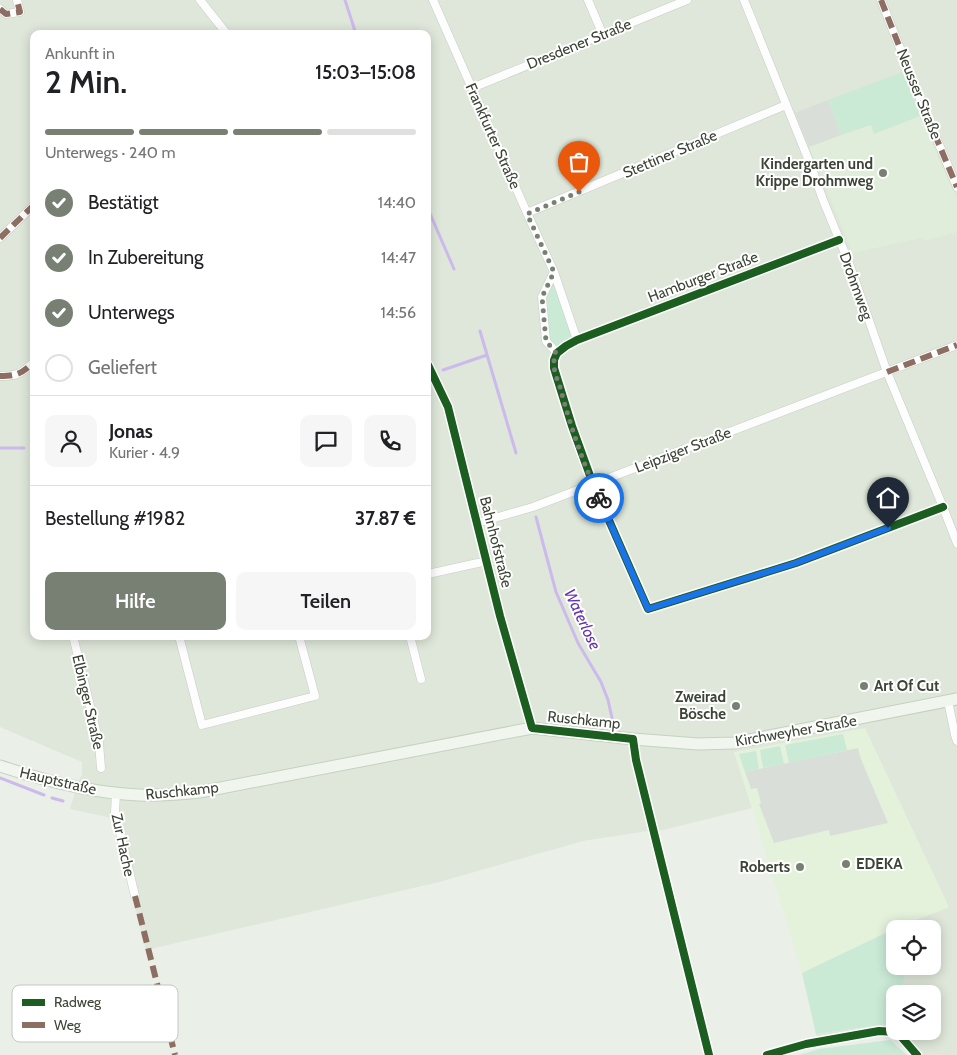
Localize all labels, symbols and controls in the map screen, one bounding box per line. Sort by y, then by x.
street label: Dresdener Straße [524,15,634,73]
text: Ankunft in [45,44,115,63]
street label: Neusser Straße [893,46,945,142]
text: 15:03–15:08 [315,61,416,84]
text: 2 Min. [45,62,127,101]
street label: Frankfurter Straße [462,80,525,192]
street label: Stettiner Straße [620,126,720,182]
pin [558,141,600,192]
text: Unterwegs · 240 m [45,143,175,162]
icon: bag [565,148,593,176]
place label: Kindergarten und Krippe Drohmweg [756,155,873,190]
marker: Kindergarten und Krippe Drohmweg [877,167,889,179]
icon: check [45,189,73,217]
text: Bestätigt [88,191,159,214]
text: 14:40 [378,193,416,212]
icon: check [45,244,73,272]
text: In Zubereitung [88,246,204,269]
text: 14:47 [381,248,416,267]
street label: Hamburger Straße [645,248,761,306]
street label: Drohmweg [835,250,877,323]
icon: check [45,299,73,327]
text: Unterwegs [88,301,175,324]
text: 14:56 [380,303,416,322]
text: Geliefert [88,356,157,379]
button: person [45,415,97,467]
button: chat [300,415,352,467]
button: phone [364,415,416,467]
text: Jonas [109,420,153,443]
street label: Leipziger Straße [632,423,734,477]
text: Kurier · 4.9 [109,443,180,462]
courier [574,473,624,523]
pin [867,477,909,528]
icon: bike [585,484,613,512]
icon: home [874,484,902,512]
street label: Bahnhofstraße [476,495,516,590]
text: Bestellung #1982 [45,507,185,530]
text: 37.87 € [355,507,416,530]
button: Hilfe [45,572,226,630]
button: Teilen [236,572,416,630]
water label: Waterlose [560,586,605,653]
street label: Elbinger Straße [68,653,108,751]
place label: Art Of Cut [874,677,939,695]
marker: Art Of Cut [858,680,870,692]
place label: Zweirad Bösche [675,688,726,723]
marker: Zweirad Bösche [730,700,742,712]
street label: Ruschkamp [547,707,621,733]
street label: Kirchweyher Straße [734,711,858,751]
street label: Hauptstraße [18,763,98,799]
street label: Ruschkamp [145,778,219,804]
street label: Zur Hache [108,812,139,878]
place label: EDEKA [856,855,903,873]
place label: Roberts [740,858,790,876]
marker: EDEKA [840,858,852,870]
marker: Roberts [794,861,806,873]
map controls [886,920,941,1040]
button: locate [886,920,941,975]
legend [12,985,178,1042]
button: layers [886,985,941,1040]
text: Radweg [54,993,102,1011]
text: Weg [54,1016,82,1034]

